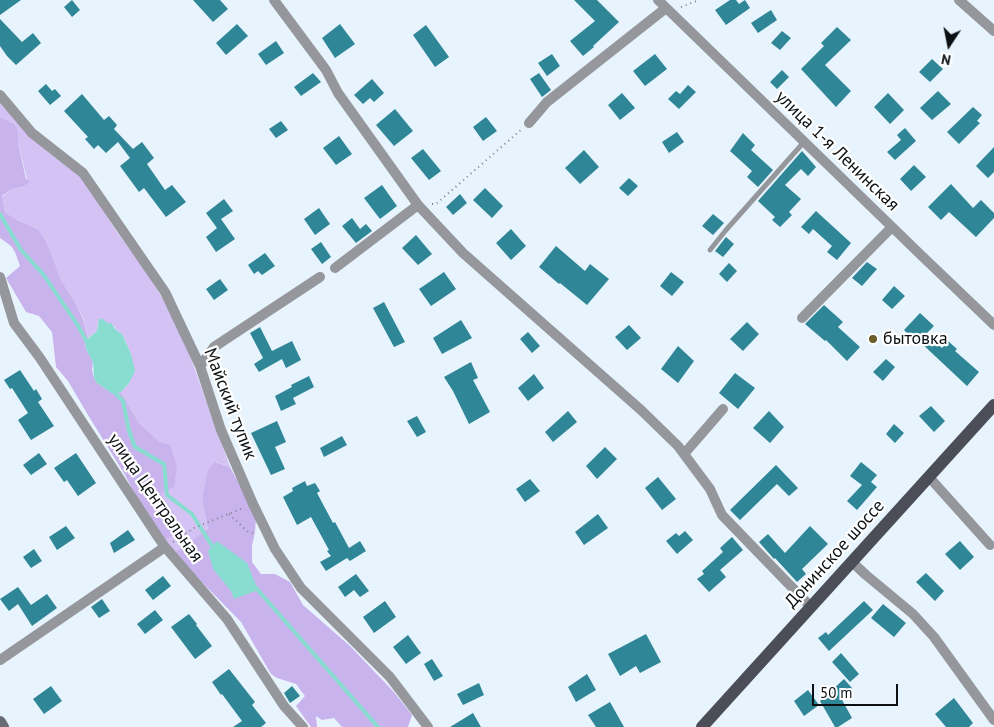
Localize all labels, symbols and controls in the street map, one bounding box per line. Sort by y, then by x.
north arrow [924,20,974,70]
text: N [940,50,952,69]
street label: улица 1-я Ленинская [770,86,904,216]
place label: бытовка [883,328,948,350]
marker: бытовка [867,333,879,345]
street label: Майский тупик [199,345,261,463]
street label: улица Центральная [103,430,207,566]
street label: Донинское шоссе [781,495,889,613]
scale bar [814,674,900,706]
text: 50 m [820,683,853,702]

